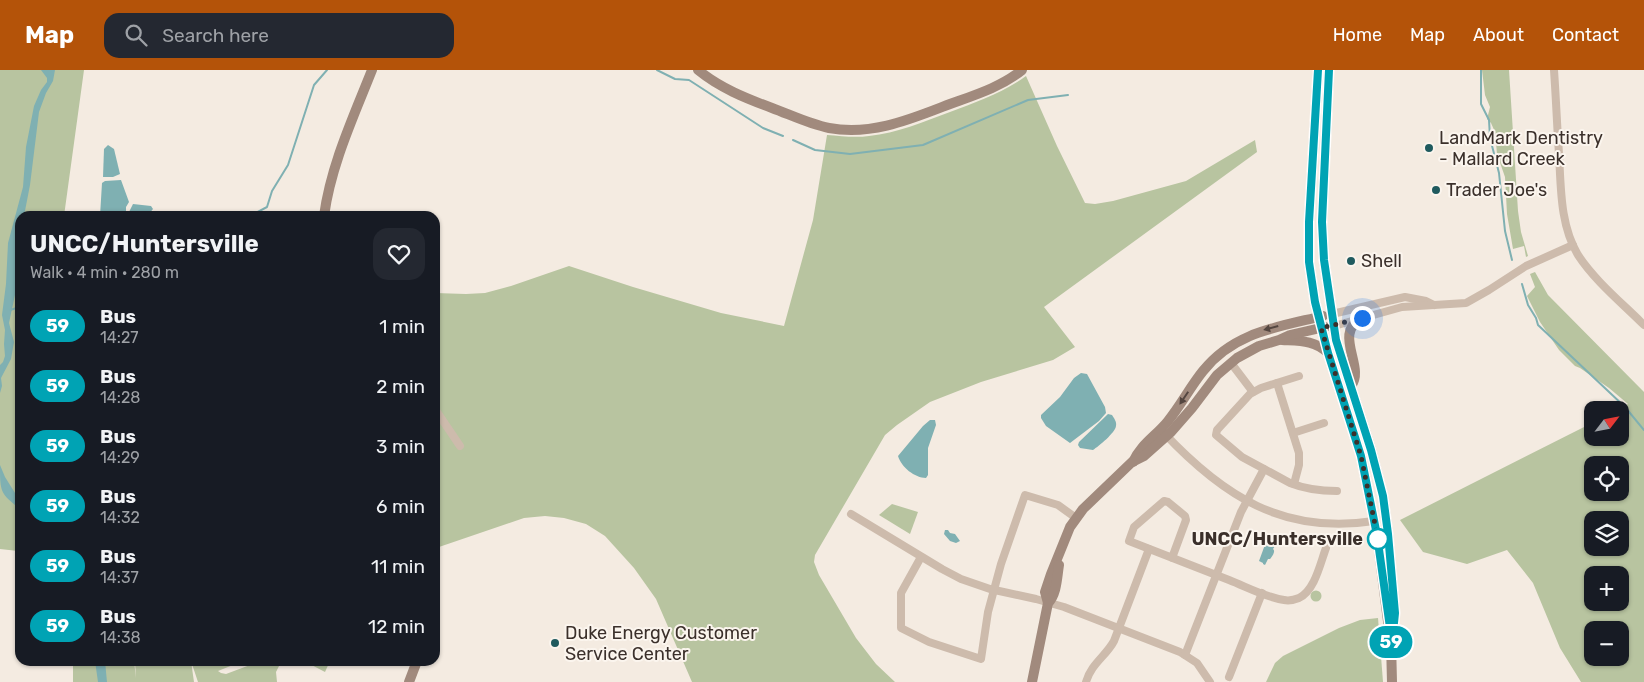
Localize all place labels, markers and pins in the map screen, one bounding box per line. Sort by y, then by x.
place label: LandMark Dentistry - Mallard Creek [1439,127,1603,170]
marker: LandMark Dentistry - Mallard Creek [1423,142,1435,154]
place label: Trader Joe's [1446,179,1547,201]
marker: Trader Joe's [1430,184,1442,196]
place label: Shell [1361,250,1402,272]
marker: Shell [1345,255,1357,267]
place label: UNCC/Huntersville [1192,528,1363,550]
marker: UNCC/Huntersville [1367,528,1389,550]
place label: Duke Energy Customer Service Center [565,622,757,665]
marker: Duke Energy Customer Service Center [549,637,561,649]

